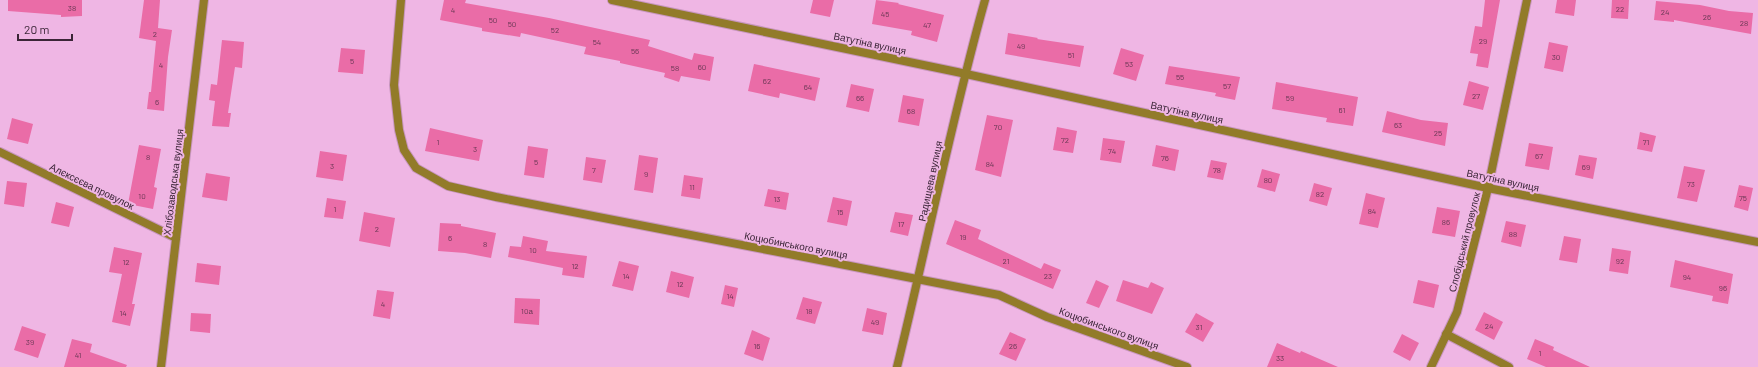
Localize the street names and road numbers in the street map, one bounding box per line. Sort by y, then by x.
street label: Ватутіна вулиця [833,29,907,57]
street label: Ватутіна вулиця [1150,98,1224,126]
street label: Хлібозаводська вулиця [161,128,185,236]
street label: Радищева вулиця [916,140,944,222]
street label: Алєксєєва провулок [48,160,137,212]
street label: Ватутіна вулиця [1466,166,1540,194]
street label: Слобідський провулок [1446,190,1482,293]
street label: Коцюбинського вулиця [743,229,849,261]
street label: Коцюбинського вулиця [1058,304,1160,352]

